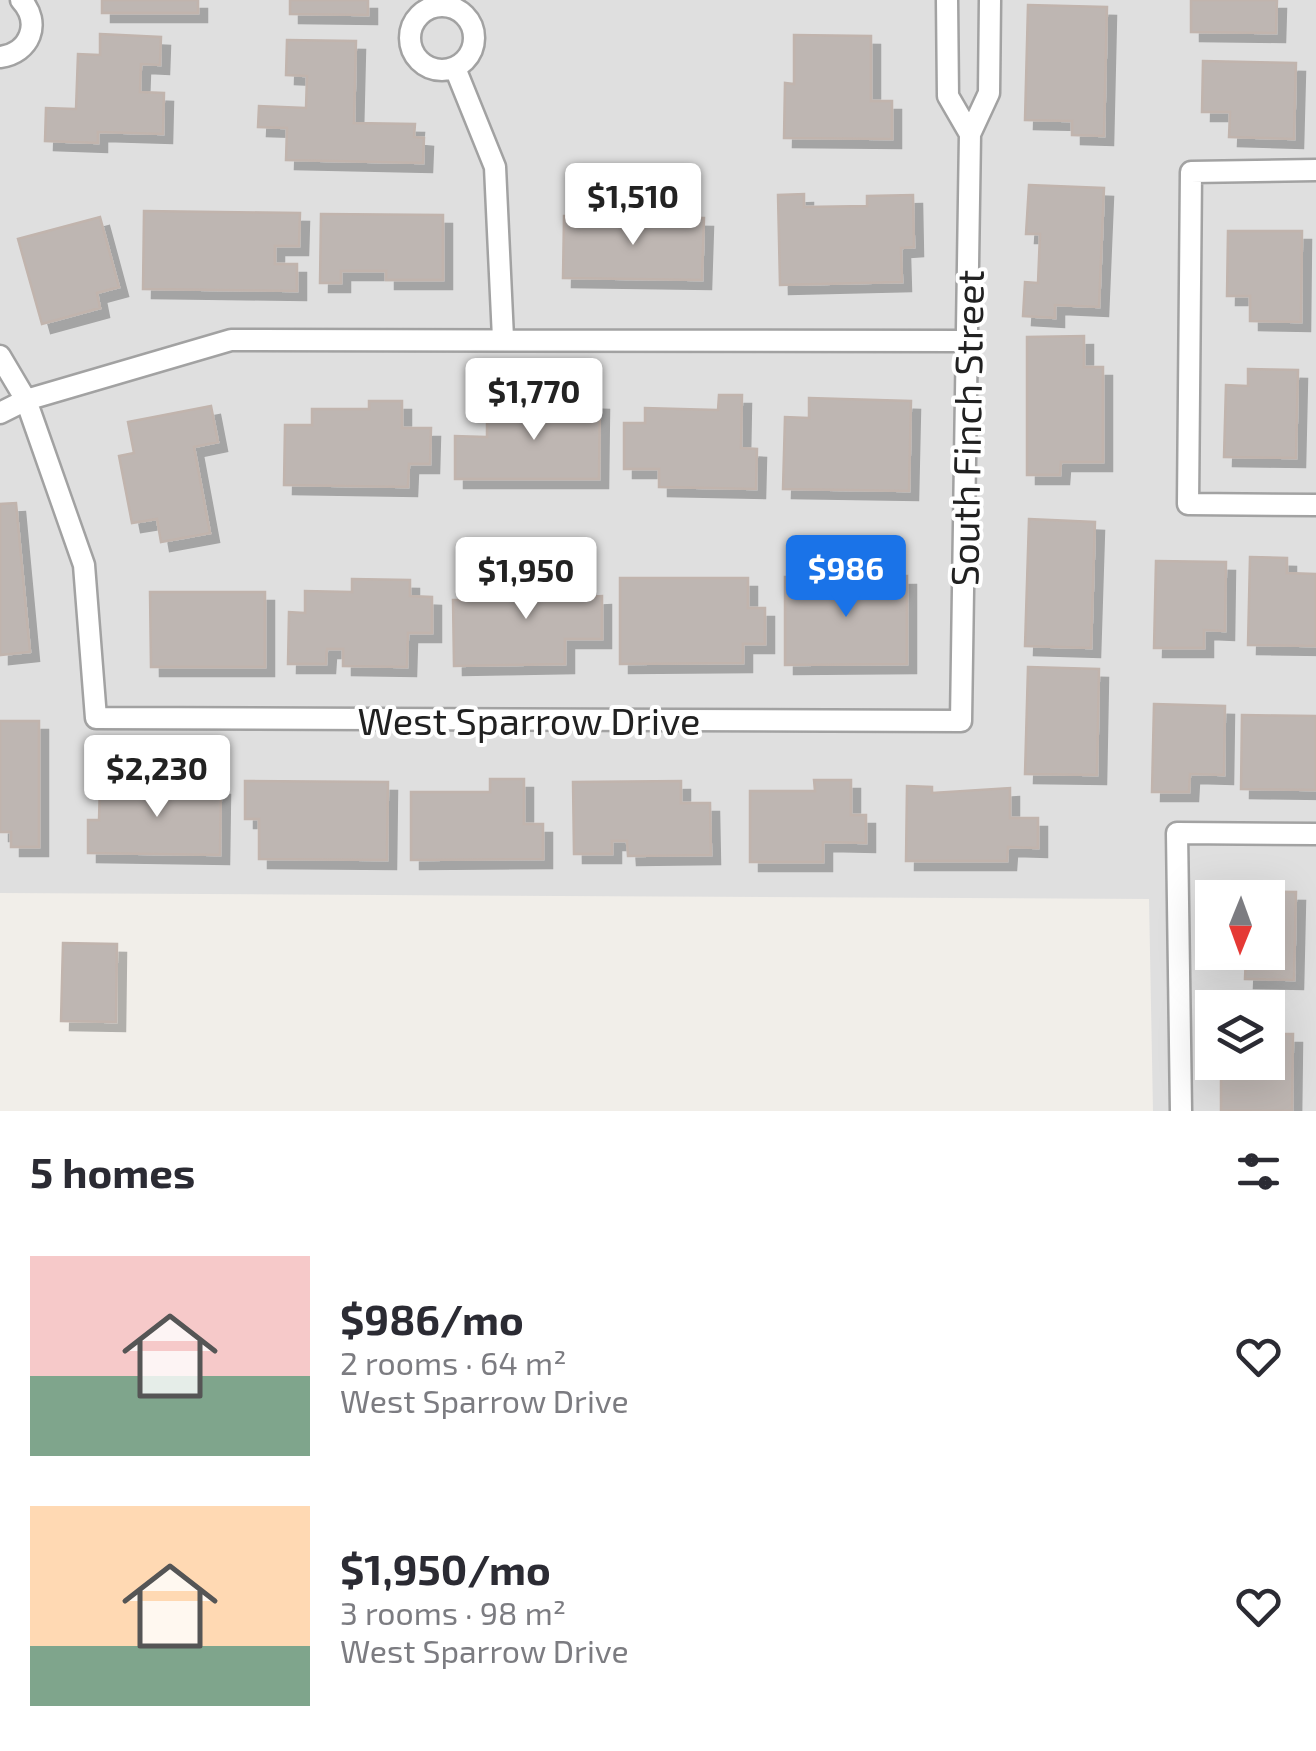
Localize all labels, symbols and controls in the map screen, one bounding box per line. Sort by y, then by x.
pin: $1,510 [552,163,714,248]
text: $1,510 [587,176,679,214]
street label: South Finch Street [940,269,992,587]
pin: $1,770 [453,358,615,443]
text: $1,770 [487,371,581,409]
pin: $986 [787,535,905,620]
pin: $1,950 [445,537,607,622]
text: $986 [808,548,884,586]
text: $1,950 [478,550,574,588]
street label: West Sparrow Drive [358,697,700,743]
pin: $2,230 [76,735,238,820]
text: $2,230 [106,748,208,786]
north arrow [1195,880,1285,970]
map controls [1195,880,1285,1080]
button: layers [1195,990,1285,1080]
icon: filters [1231,1144,1286,1199]
text: 5 homes [30,1146,195,1196]
text: $986/mo [340,1293,524,1343]
icon: home [110,1296,230,1416]
icon: heart [1231,1329,1286,1384]
text: 2 rooms · 64 m² [340,1343,566,1381]
text: West Sparrow Drive [340,1381,629,1419]
text: $1,950/mo [340,1543,551,1593]
icon: home [110,1546,230,1666]
icon: heart [1231,1579,1286,1634]
text: 3 rooms · 98 m² [340,1593,566,1631]
text: West Sparrow Drive [340,1631,629,1669]

